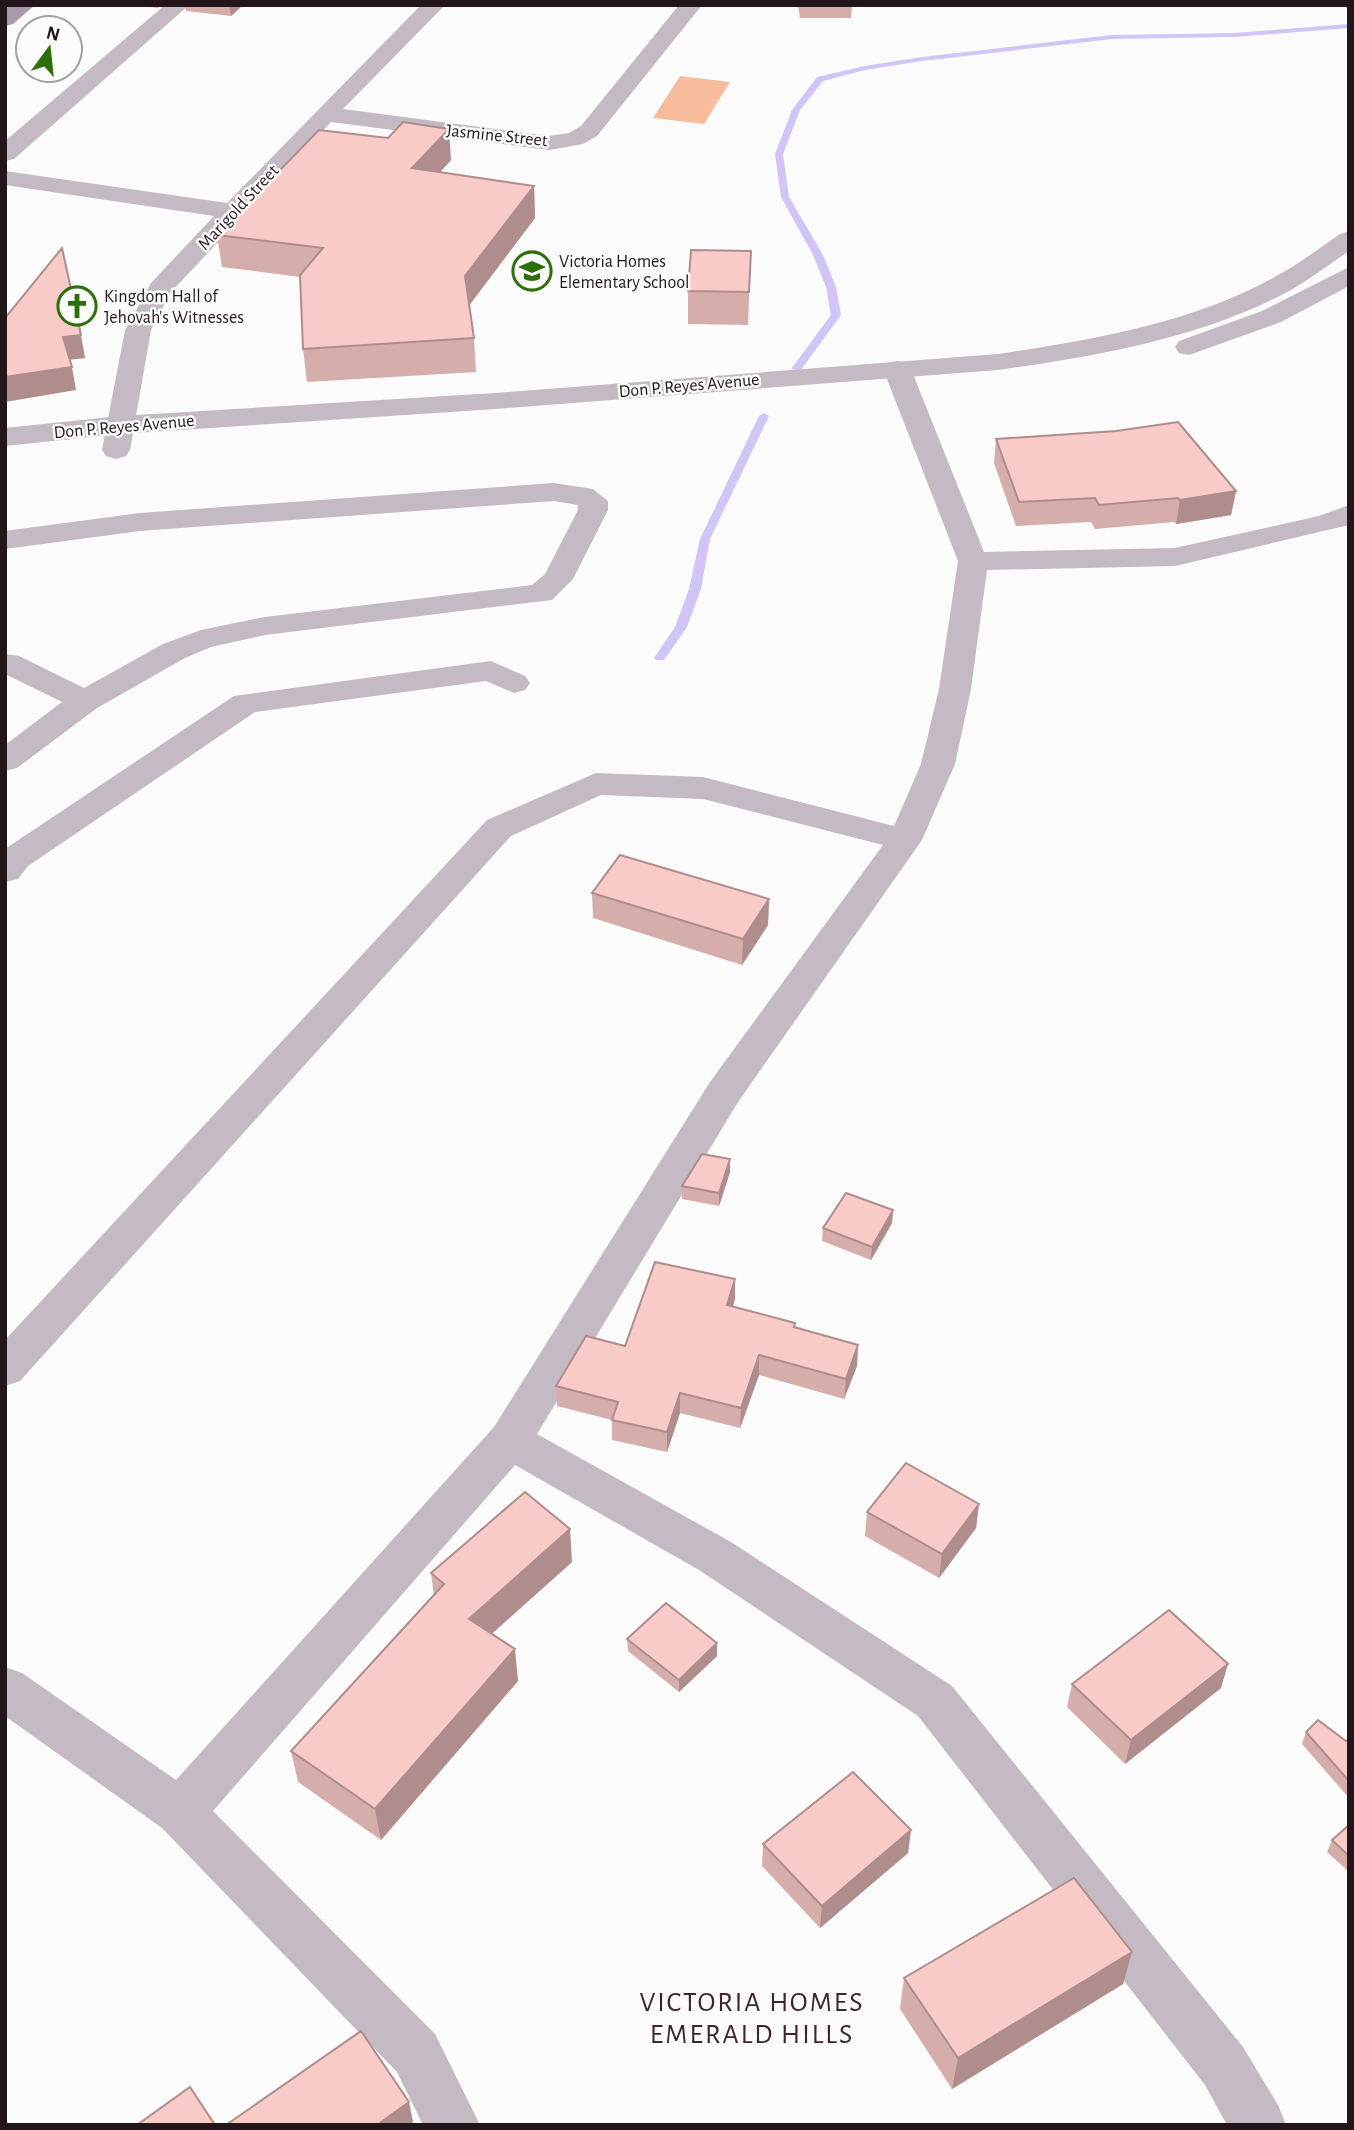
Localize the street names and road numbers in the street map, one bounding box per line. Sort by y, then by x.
street label: Jasmine Street [445,122,549,150]
street label: Marigold Street [195,161,283,254]
street label: Don P. Reyes Avenue [618,371,760,401]
street label: Don P. Reyes Avenue [53,412,195,442]

